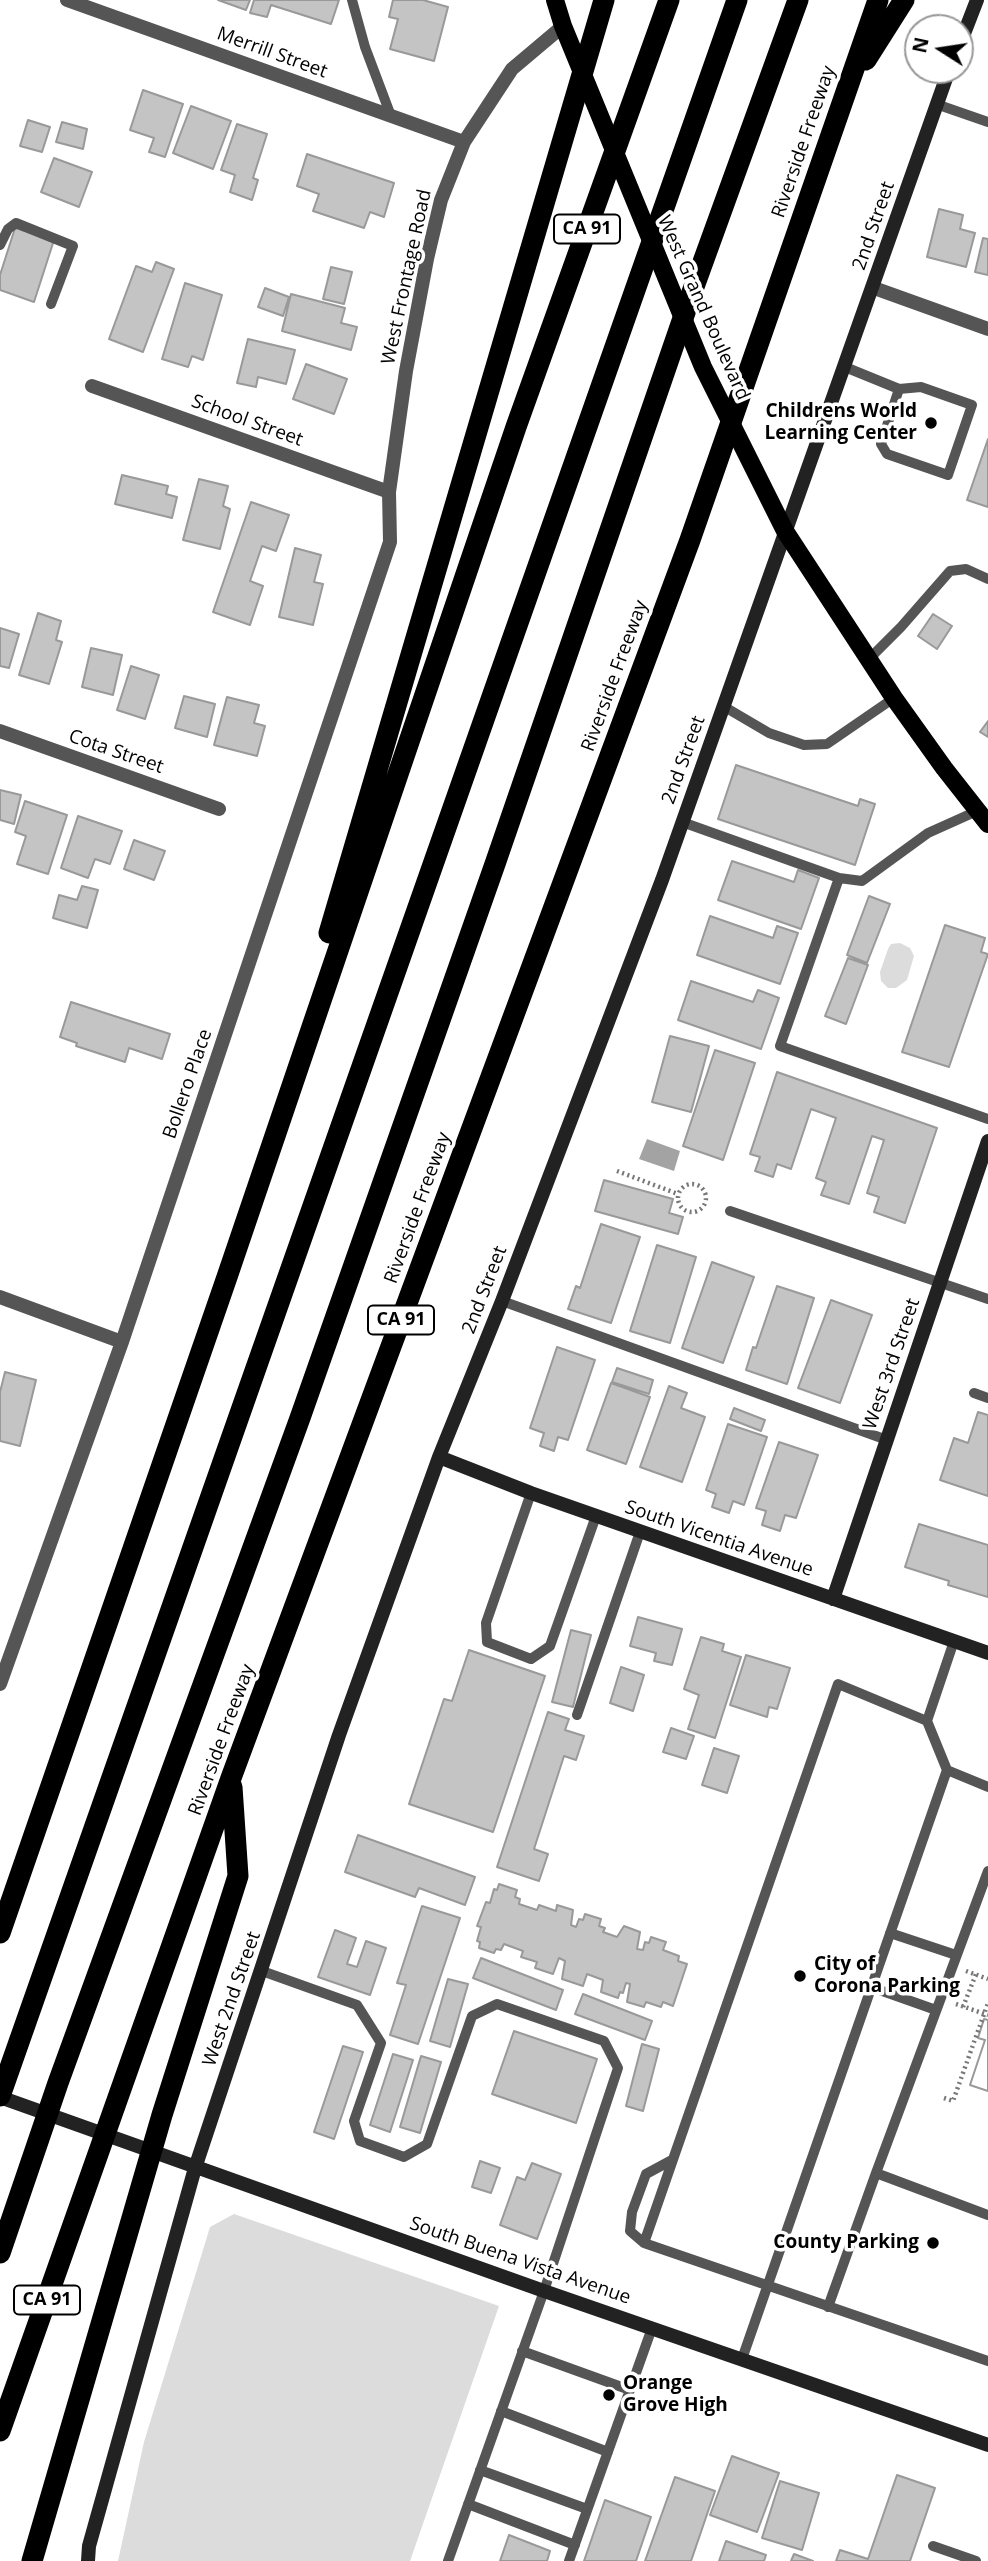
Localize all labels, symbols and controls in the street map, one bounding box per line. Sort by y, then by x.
north arrow [904,14,974,84]
street label: Merrill Street [214,23,330,83]
text: N [906,35,935,55]
street label: Riverside Freeway [767,63,841,221]
street label: 2nd Street [848,179,900,273]
street label: West Frontage Road [377,187,437,367]
street label: West Grand Boulevard [652,212,754,404]
road number: CA 91 [554,214,620,244]
street label: School Street [188,390,306,452]
place label: Childrens World Learning Center [765,401,917,445]
marker: Childrens World Learning Center [923,415,939,431]
street label: Riverside Freeway [577,597,653,755]
street label: 2nd Street [658,713,710,807]
street label: Cota Street [66,725,166,779]
street label: Bollero Place [159,1026,217,1142]
street label: Riverside Freeway [380,1129,456,1287]
street label: 2nd Street [458,1243,512,1337]
street label: West 3rd Street [859,1295,925,1433]
road number: CA 91 [368,1306,434,1335]
street label: South Vicentia Avenue [622,1496,816,1582]
street label: Riverside Freeway [184,1661,260,1819]
street label: West 2nd Street [198,1929,266,2069]
place label: City of Corona Parking [814,1954,960,1998]
marker: City of Corona Parking [792,1968,808,1984]
street label: South Buena Vista Avenue [407,2212,633,2310]
place label: County Parking [773,2232,919,2254]
marker: County Parking [925,2235,941,2251]
road number: CA 91 [14,2286,80,2314]
place label: Orange Grove High [623,2373,728,2417]
marker: Orange Grove High [601,2387,617,2403]

